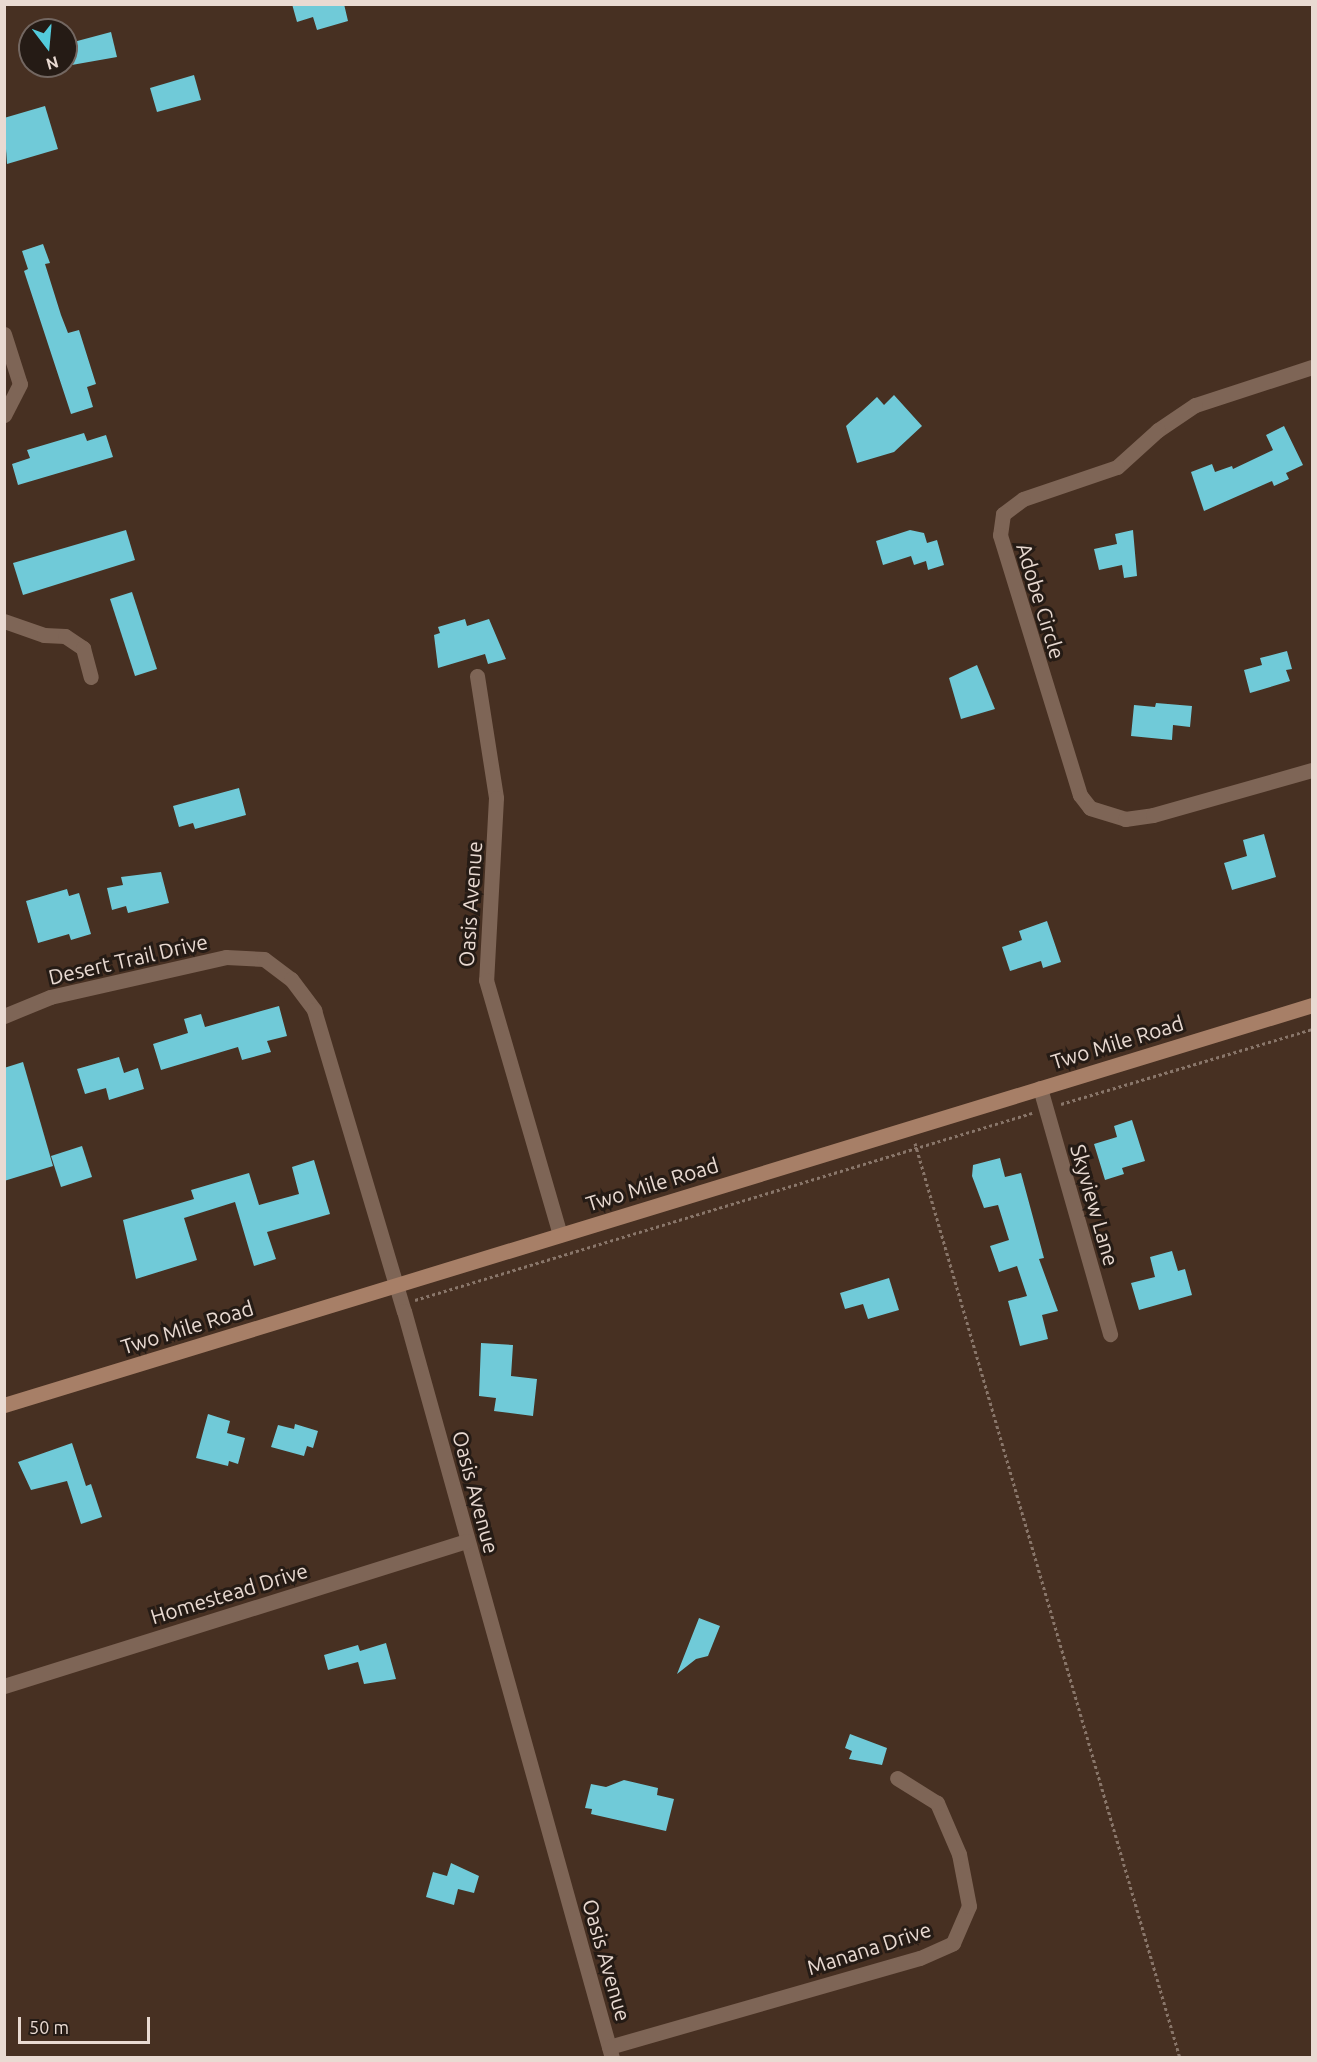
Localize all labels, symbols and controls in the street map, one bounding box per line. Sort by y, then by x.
north arrow [18,18,78,78]
text: N [44,53,61,74]
street label: Adobe Circle [1011,540,1071,662]
street label: Oasis Avenue [453,840,487,968]
street label: Desert Trail Drive [46,928,210,990]
street label: Two Mile Road [1048,1010,1186,1074]
street label: Skyview Lane [1066,1141,1124,1269]
street label: Two Mile Road [583,1152,721,1216]
street label: Two Mile Road [118,1295,256,1359]
street label: Oasis Avenue [448,1428,504,1556]
street label: Homestead Drive [147,1557,311,1629]
street label: Oasis Avenue [578,1896,636,2024]
street label: Manana Drive [804,1916,934,1980]
scale bar [21,2005,153,2043]
text: 50 m [29,2017,69,2037]

